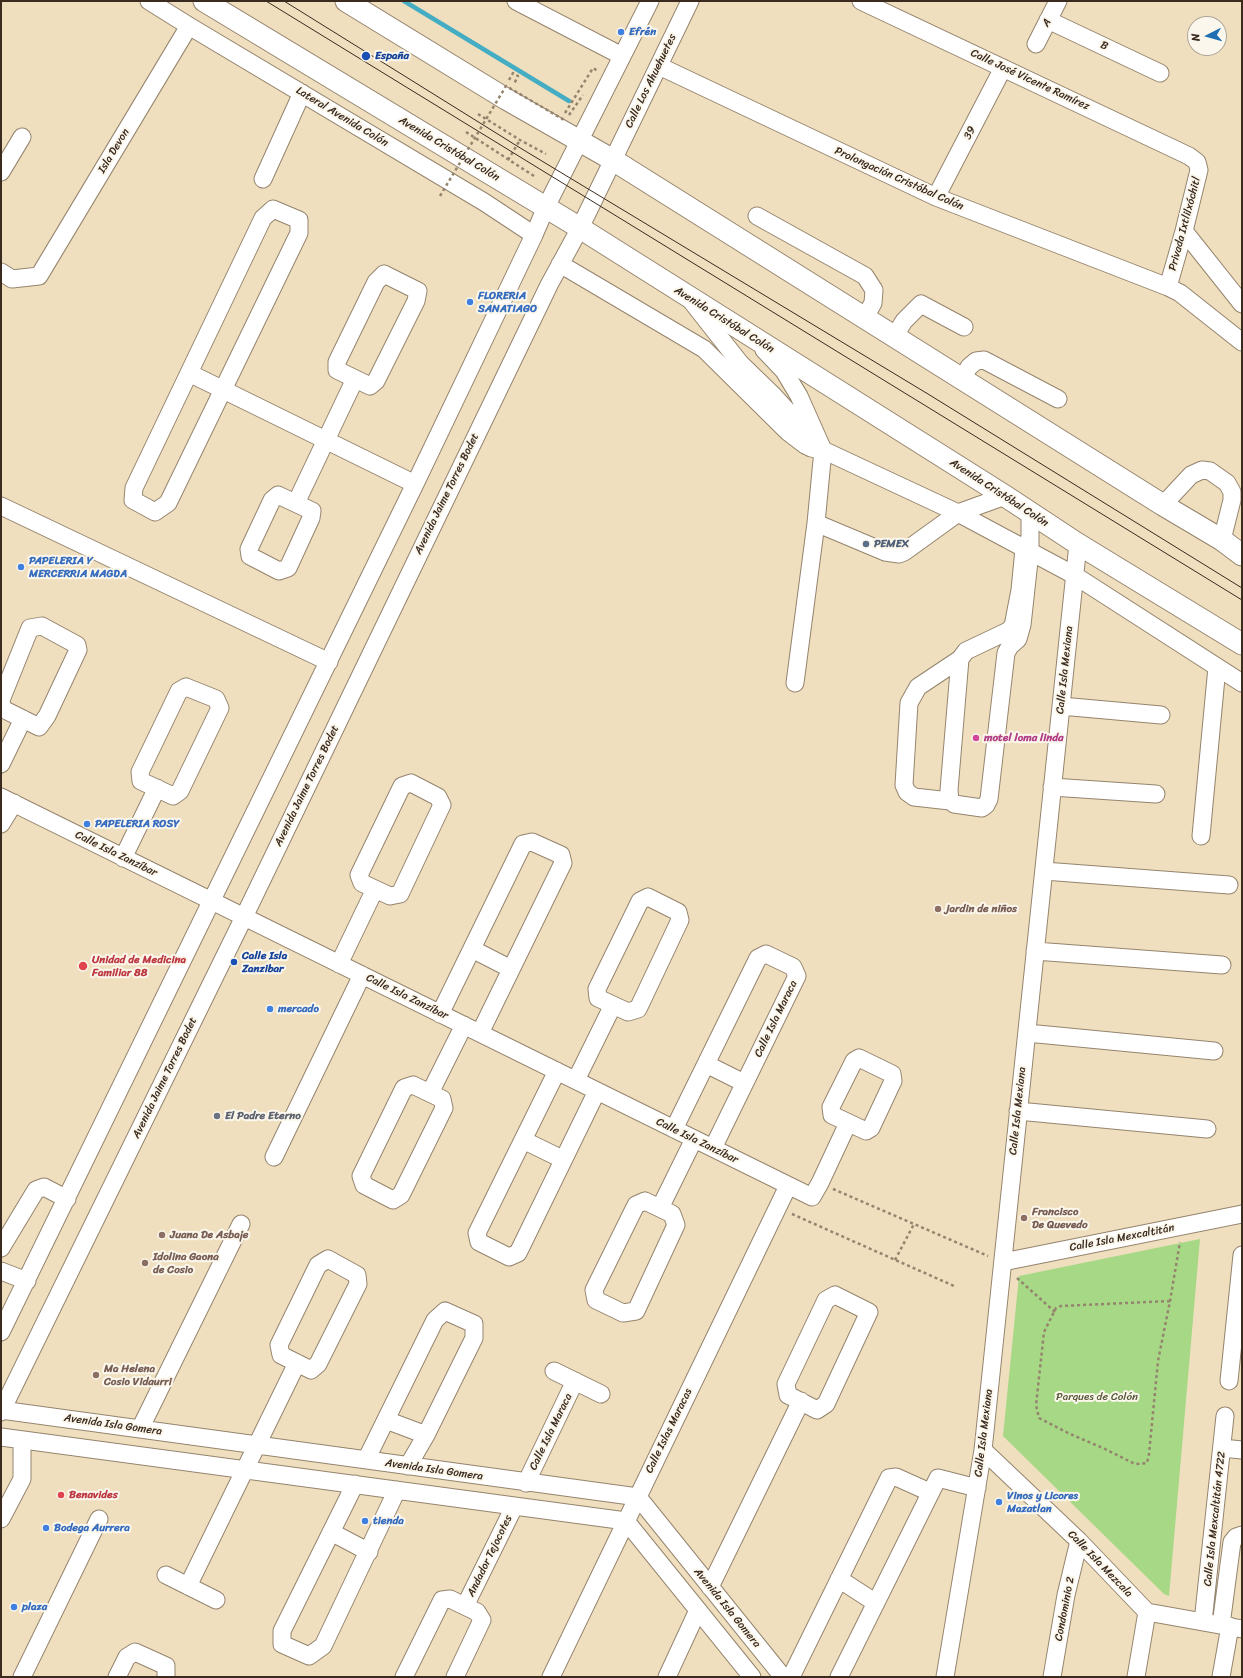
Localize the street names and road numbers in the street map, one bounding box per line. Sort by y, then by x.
street label: A [1039,17,1055,29]
street label: Calle Los Ahuehuetes [623,32,679,130]
street label: B [1098,39,1110,53]
street label: Calle José Vicente Ramírez [968,47,1092,113]
street label: Lateral Avenida Colón [293,84,391,150]
street label: Avenida Cristóbal Colón [396,114,502,184]
street label: 39 [961,124,979,142]
street label: Isla Devon [96,126,132,176]
street label: Prolongación Cristóbal Colón [833,145,965,213]
street label: Privada Ixtlilxóchitl [1166,176,1204,272]
street label: Avenida Cristóbal Colón [672,284,776,356]
street label: Avenida Jaime Torres Bodet [412,431,482,557]
street label: Avenida Cristóbal Colón [947,456,1051,530]
street label: Calle Isla Mexiana [1054,625,1076,715]
street label: Avenida Jaime Torres Bodet [272,723,342,849]
street label: Calle Isla Zanzíbar [73,828,159,880]
street label: Calle Isla Zanzíbar [364,971,450,1023]
street label: Calle Isla Maraca [752,979,800,1059]
street label: Avenida Jaime Torres Bodet [130,1015,200,1141]
street label: Calle Isla Mexiana [1007,1066,1029,1156]
street label: Calle Isla Zanzíbar [654,1115,740,1167]
street label: Calle Isla Mexcaltitán [1068,1221,1176,1255]
street label: Calle Islas Maracas [643,1386,695,1476]
street label: Calle Isla Mexiana [972,1388,996,1478]
street label: Calle Isla Maraca [527,1392,575,1472]
street label: Avenida Isla Gomera [63,1412,163,1438]
street label: Calle Isla Mexcaltitán 4722 [1201,1451,1229,1587]
street label: Avenida Isla Gomera [384,1457,484,1483]
street label: Andador Tejocotes [465,1513,515,1599]
street label: Calle Isla Mezcala [1065,1528,1135,1600]
street label: Avenida Isla Gomera [691,1566,763,1650]
street label: Condominio 2 [1052,1576,1078,1642]

